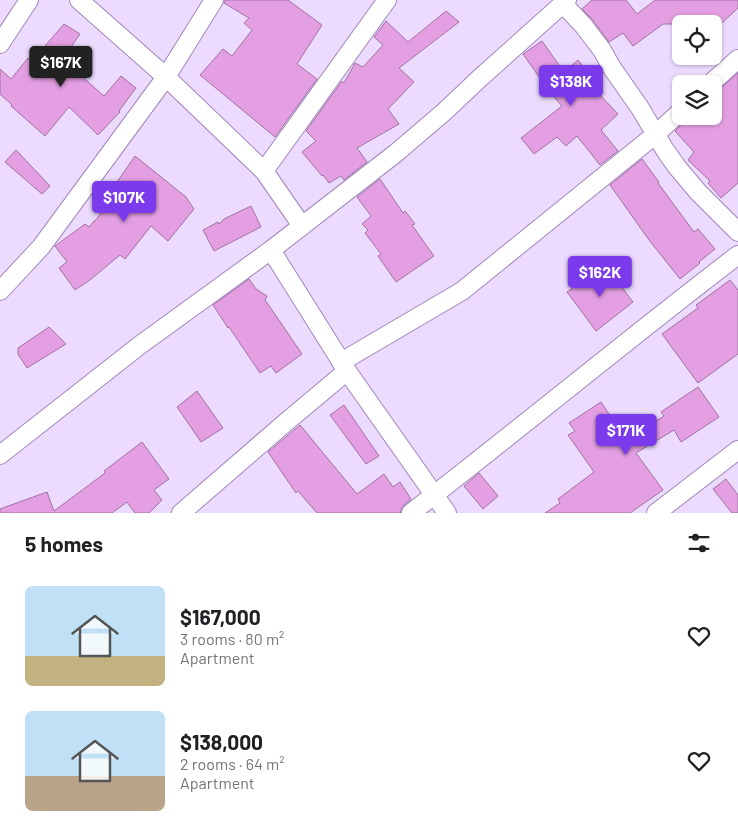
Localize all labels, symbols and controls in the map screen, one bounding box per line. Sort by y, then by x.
map controls [672,15,722,125]
button: locate [672,15,722,65]
pin: $167K [26,46,96,88]
text: $167K [40,52,82,71]
pin: $138K [536,64,606,107]
text: $138K [550,71,592,90]
button: layers [672,75,722,125]
pin: $107K [89,180,159,223]
text: $107K [103,187,145,206]
pin: $162K [565,256,635,298]
text: $162K [579,262,621,281]
pin: $171K [591,414,661,456]
text: $171K [607,420,645,439]
icon: filters [685,529,713,557]
text: 5 homes [25,531,103,556]
text: $167,000 [180,604,261,629]
icon: home [65,606,125,666]
icon: heart [685,622,713,650]
text: 3 rooms · 80 m² [180,629,284,648]
text: Apartment [180,648,255,667]
text: $138,000 [180,729,263,754]
icon: home [65,731,125,791]
icon: heart [685,747,713,775]
text: 2 rooms · 64 m² [180,754,284,773]
text: Apartment [180,773,255,792]

